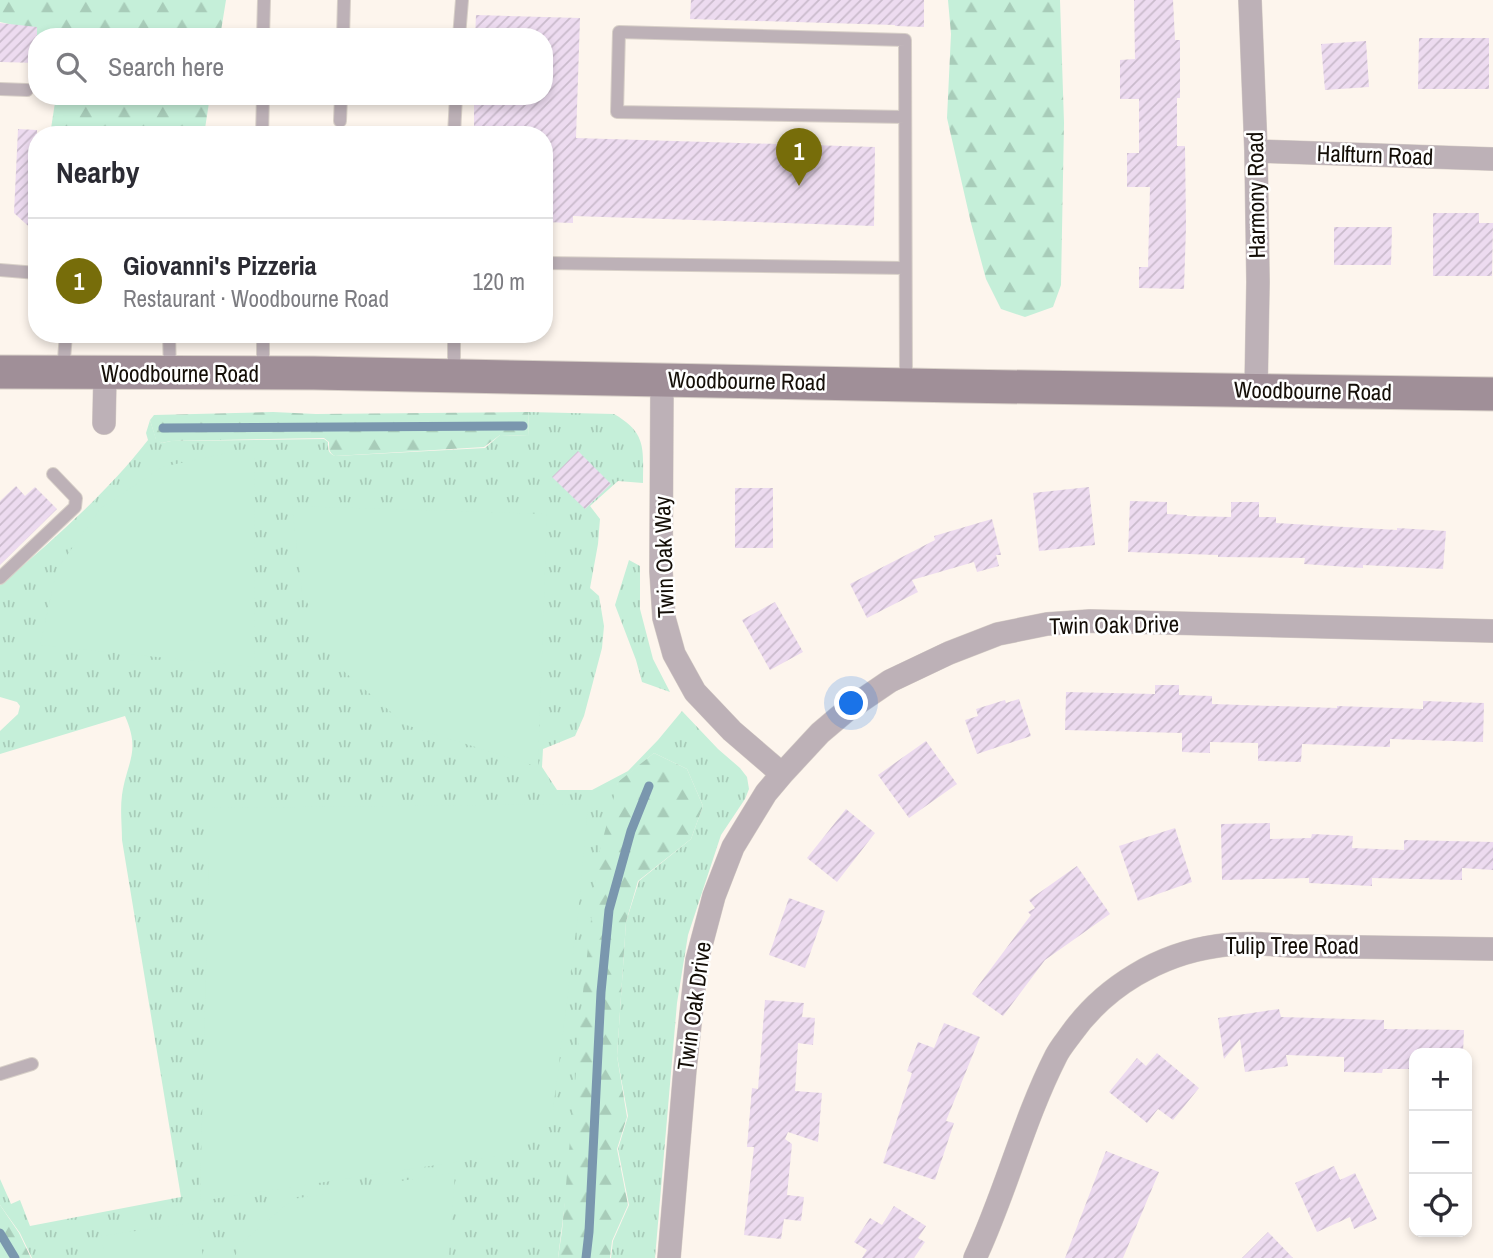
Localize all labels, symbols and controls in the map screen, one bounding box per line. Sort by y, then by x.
search box [28,28,553,105]
icon: search [52,48,90,86]
text: Search here [108,49,224,84]
pin: 1 [776,128,822,186]
street label: Harmony Road [1239,131,1272,259]
street label: Halfturn Road [1316,137,1434,172]
text: Nearby [56,152,139,192]
text: Giovanni's Pizzeria [123,248,317,283]
text: 1 [74,266,84,297]
text: 120 m [473,266,525,297]
text: Restaurant · Woodbourne Road [123,283,389,314]
street label: Woodbourne Road [101,358,259,389]
street label: Woodbourne Road [668,364,826,397]
street label: Woodbourne Road [1234,374,1392,407]
street label: Twin Oak Way [646,495,681,618]
street label: Twin Oak Drive [1049,608,1179,641]
your location [834,686,868,720]
street label: Tulip Tree Road [1225,930,1359,961]
street label: Twin Oak Drive [669,939,718,1072]
map controls [1409,1048,1472,1237]
button: + [1409,1048,1472,1111]
button: − [1409,1111,1472,1174]
button: locate [1409,1174,1472,1237]

